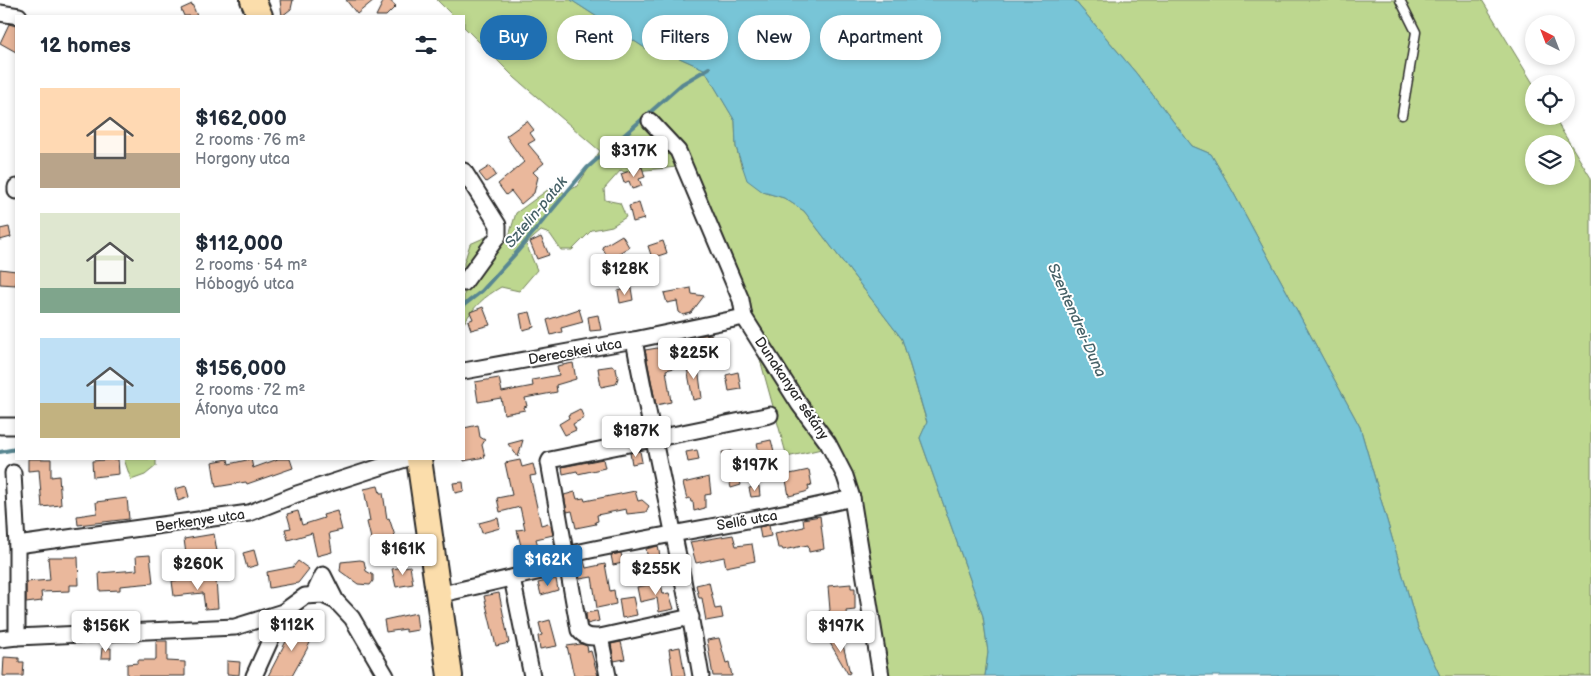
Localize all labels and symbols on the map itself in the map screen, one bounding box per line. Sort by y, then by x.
north arrow [1525,15,1575,65]
pin: $317K [599,136,669,178]
water label: Sztelin-patak [501,172,572,252]
pin: $128K [590,254,660,296]
water label: Szentendrei-Duna [1043,260,1110,380]
street label: Dunakanyar sétány [751,334,833,443]
street label: Derecskei utca [527,335,623,368]
pin: $225K [659,338,729,380]
pin: $187K [601,416,671,458]
pin: $197K [720,450,790,492]
street label: Berkenye utca [154,506,246,535]
street label: Sellő utca [715,507,779,534]
pin: $161K [368,534,438,576]
pin: $162K [513,544,583,587]
pin: $260K [163,548,233,591]
pin: $255K [621,554,691,596]
pin: $156K [71,610,141,653]
pin: $112K [257,610,327,652]
pin: $197K [806,610,876,653]

